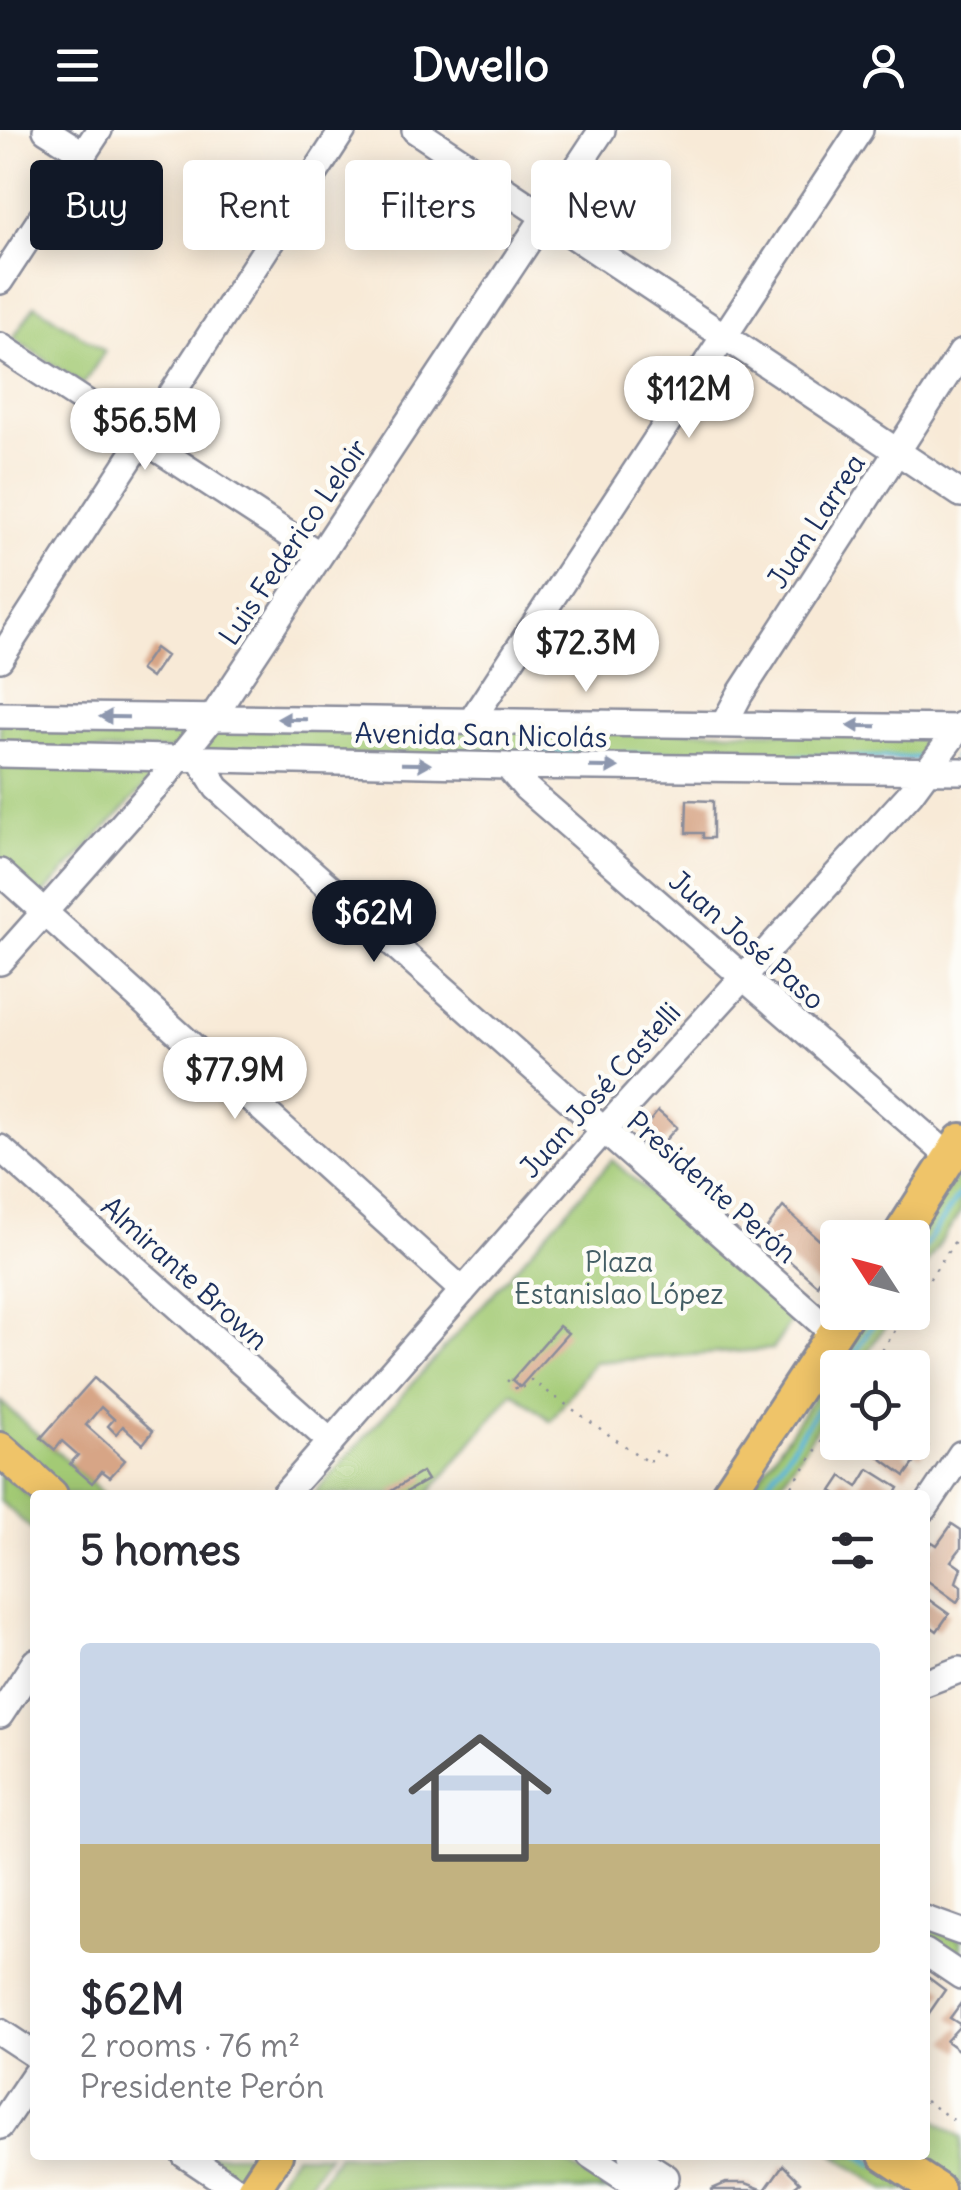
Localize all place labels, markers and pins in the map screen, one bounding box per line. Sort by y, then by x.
pin: $112M [619,356,759,441]
pin: $56.5M [64,388,226,473]
pin: $72.3M [505,610,667,695]
pin: $62M [315,880,433,965]
pin: $77.9M [154,1037,316,1122]

